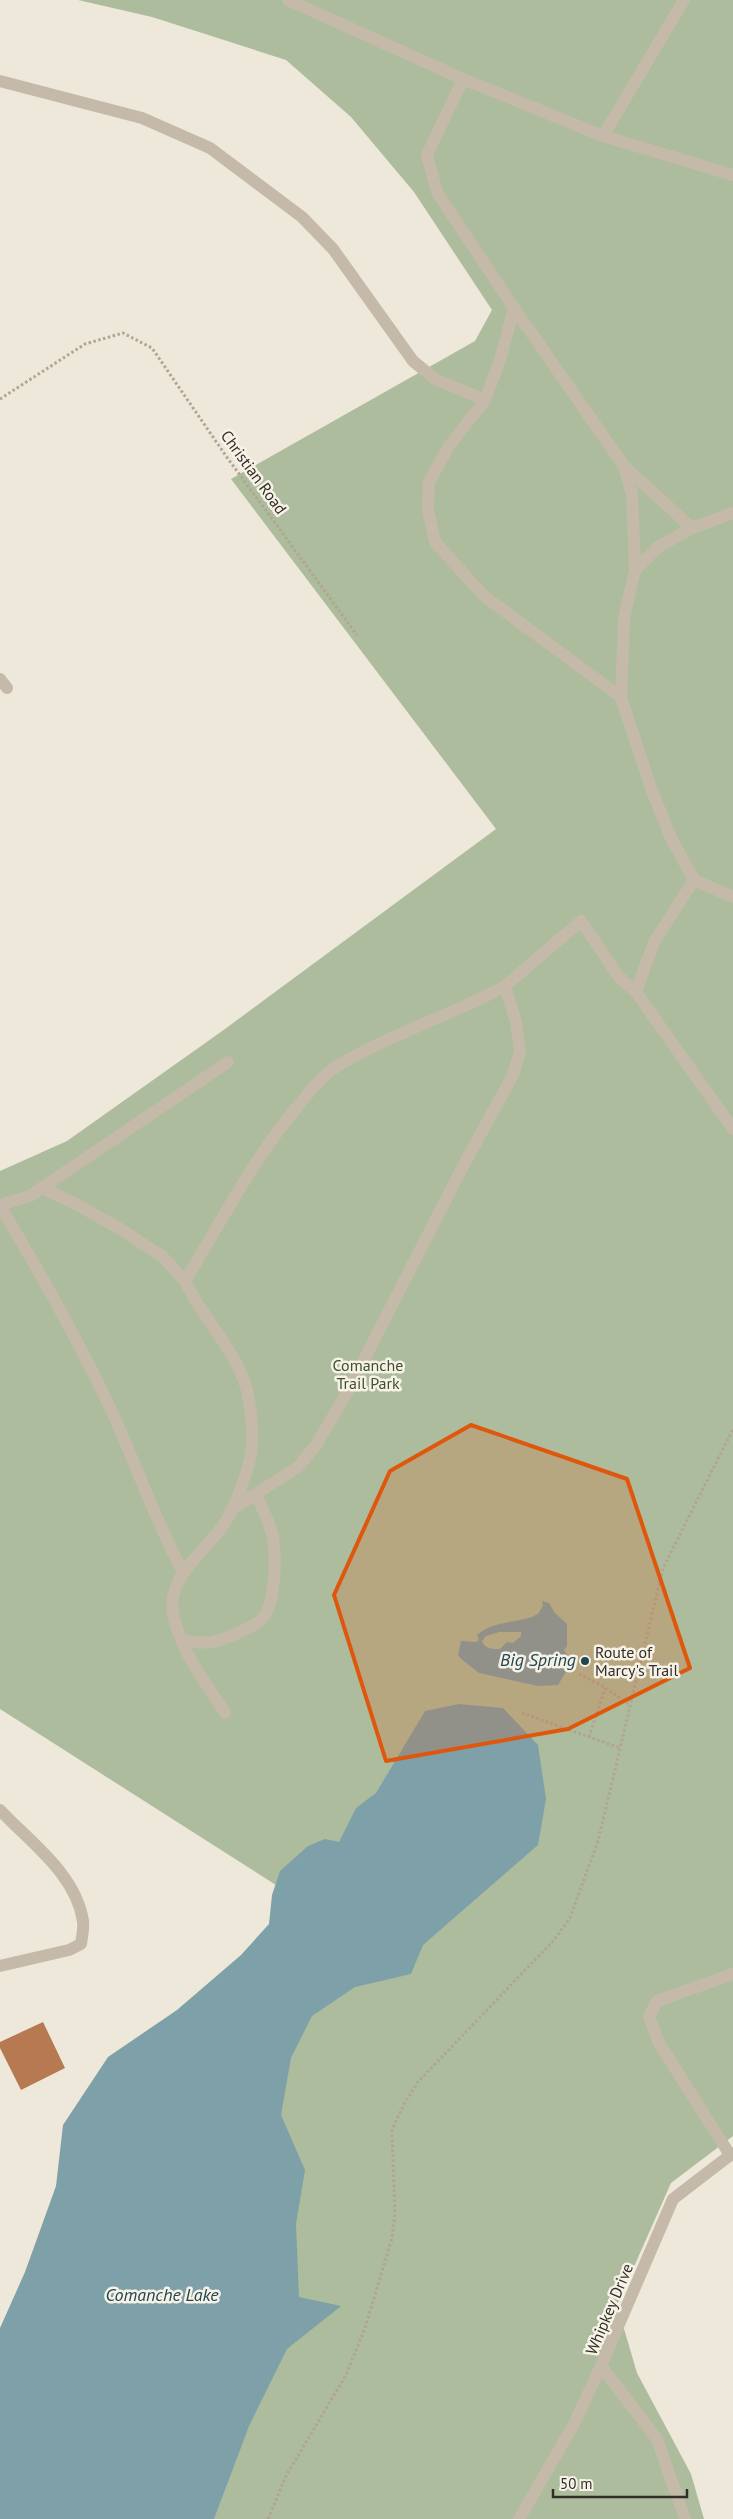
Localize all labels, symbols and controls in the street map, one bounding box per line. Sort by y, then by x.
street label: Christian Road [217,426,291,518]
park label: Comanche Trail Park [333,1355,403,1393]
place label: Route of Marcy's Trail [595,1642,678,1680]
water label: Big Spring [500,1648,576,1671]
marker: Route of Marcy's Trail [579,1655,591,1667]
street label: Whipkey Drive [581,2260,637,2358]
water label: Comanche Lake [105,2283,219,2306]
scale bar [553,2466,687,2498]
text: 50 m [560,2474,593,2493]

